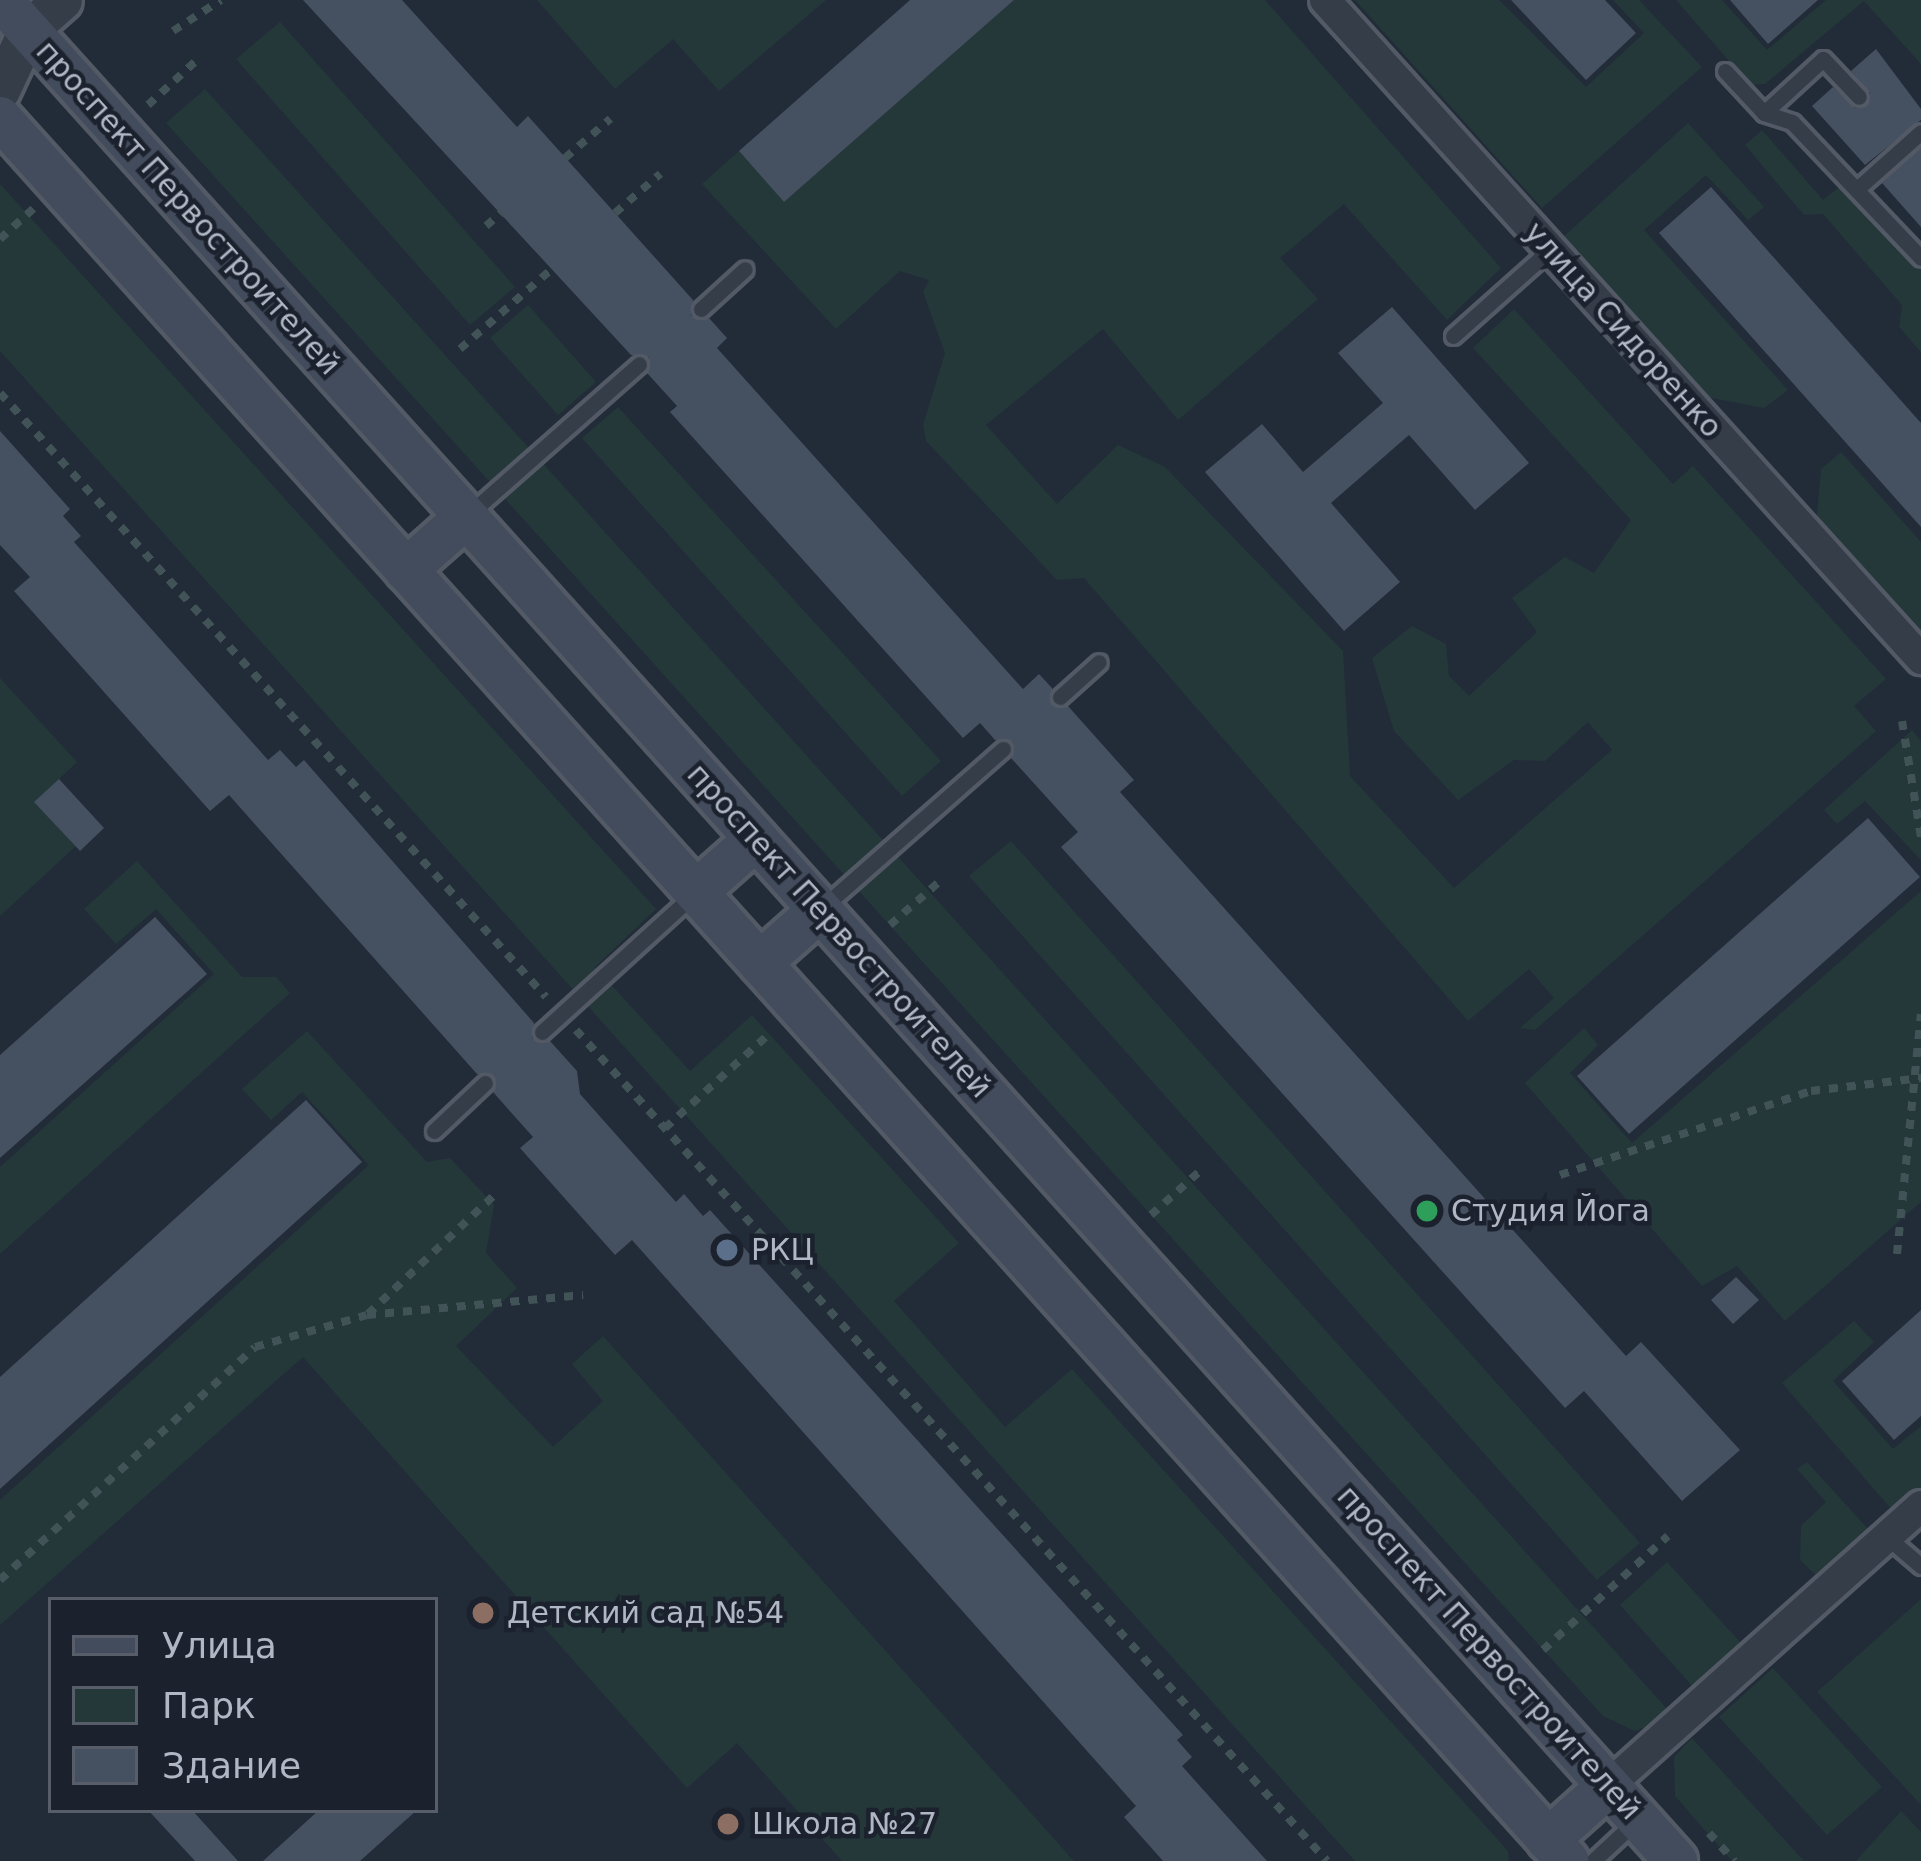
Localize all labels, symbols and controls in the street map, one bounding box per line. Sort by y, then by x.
street label: проспект Первостроителей [29,34,347,382]
street label: улица Сидоренко [1517,215,1729,445]
street label: проспект Первостроителей [680,757,998,1105]
place label: Студия Йога [1451,1193,1650,1229]
marker: Студия Йога [1414,1198,1440,1224]
place label: РКЦ [751,1232,814,1268]
marker: РКЦ [714,1237,740,1263]
street label: проспект Первостроителей [1330,1479,1648,1827]
place label: Детский сад №54 [507,1595,784,1631]
legend [48,1597,438,1813]
marker: Детский сад №54 [470,1600,496,1626]
text: Улица [162,1625,277,1666]
text: Парк [162,1685,256,1726]
text: Здание [162,1745,301,1786]
place label: Школа №27 [752,1806,937,1842]
marker: Школа №27 [715,1811,741,1837]

